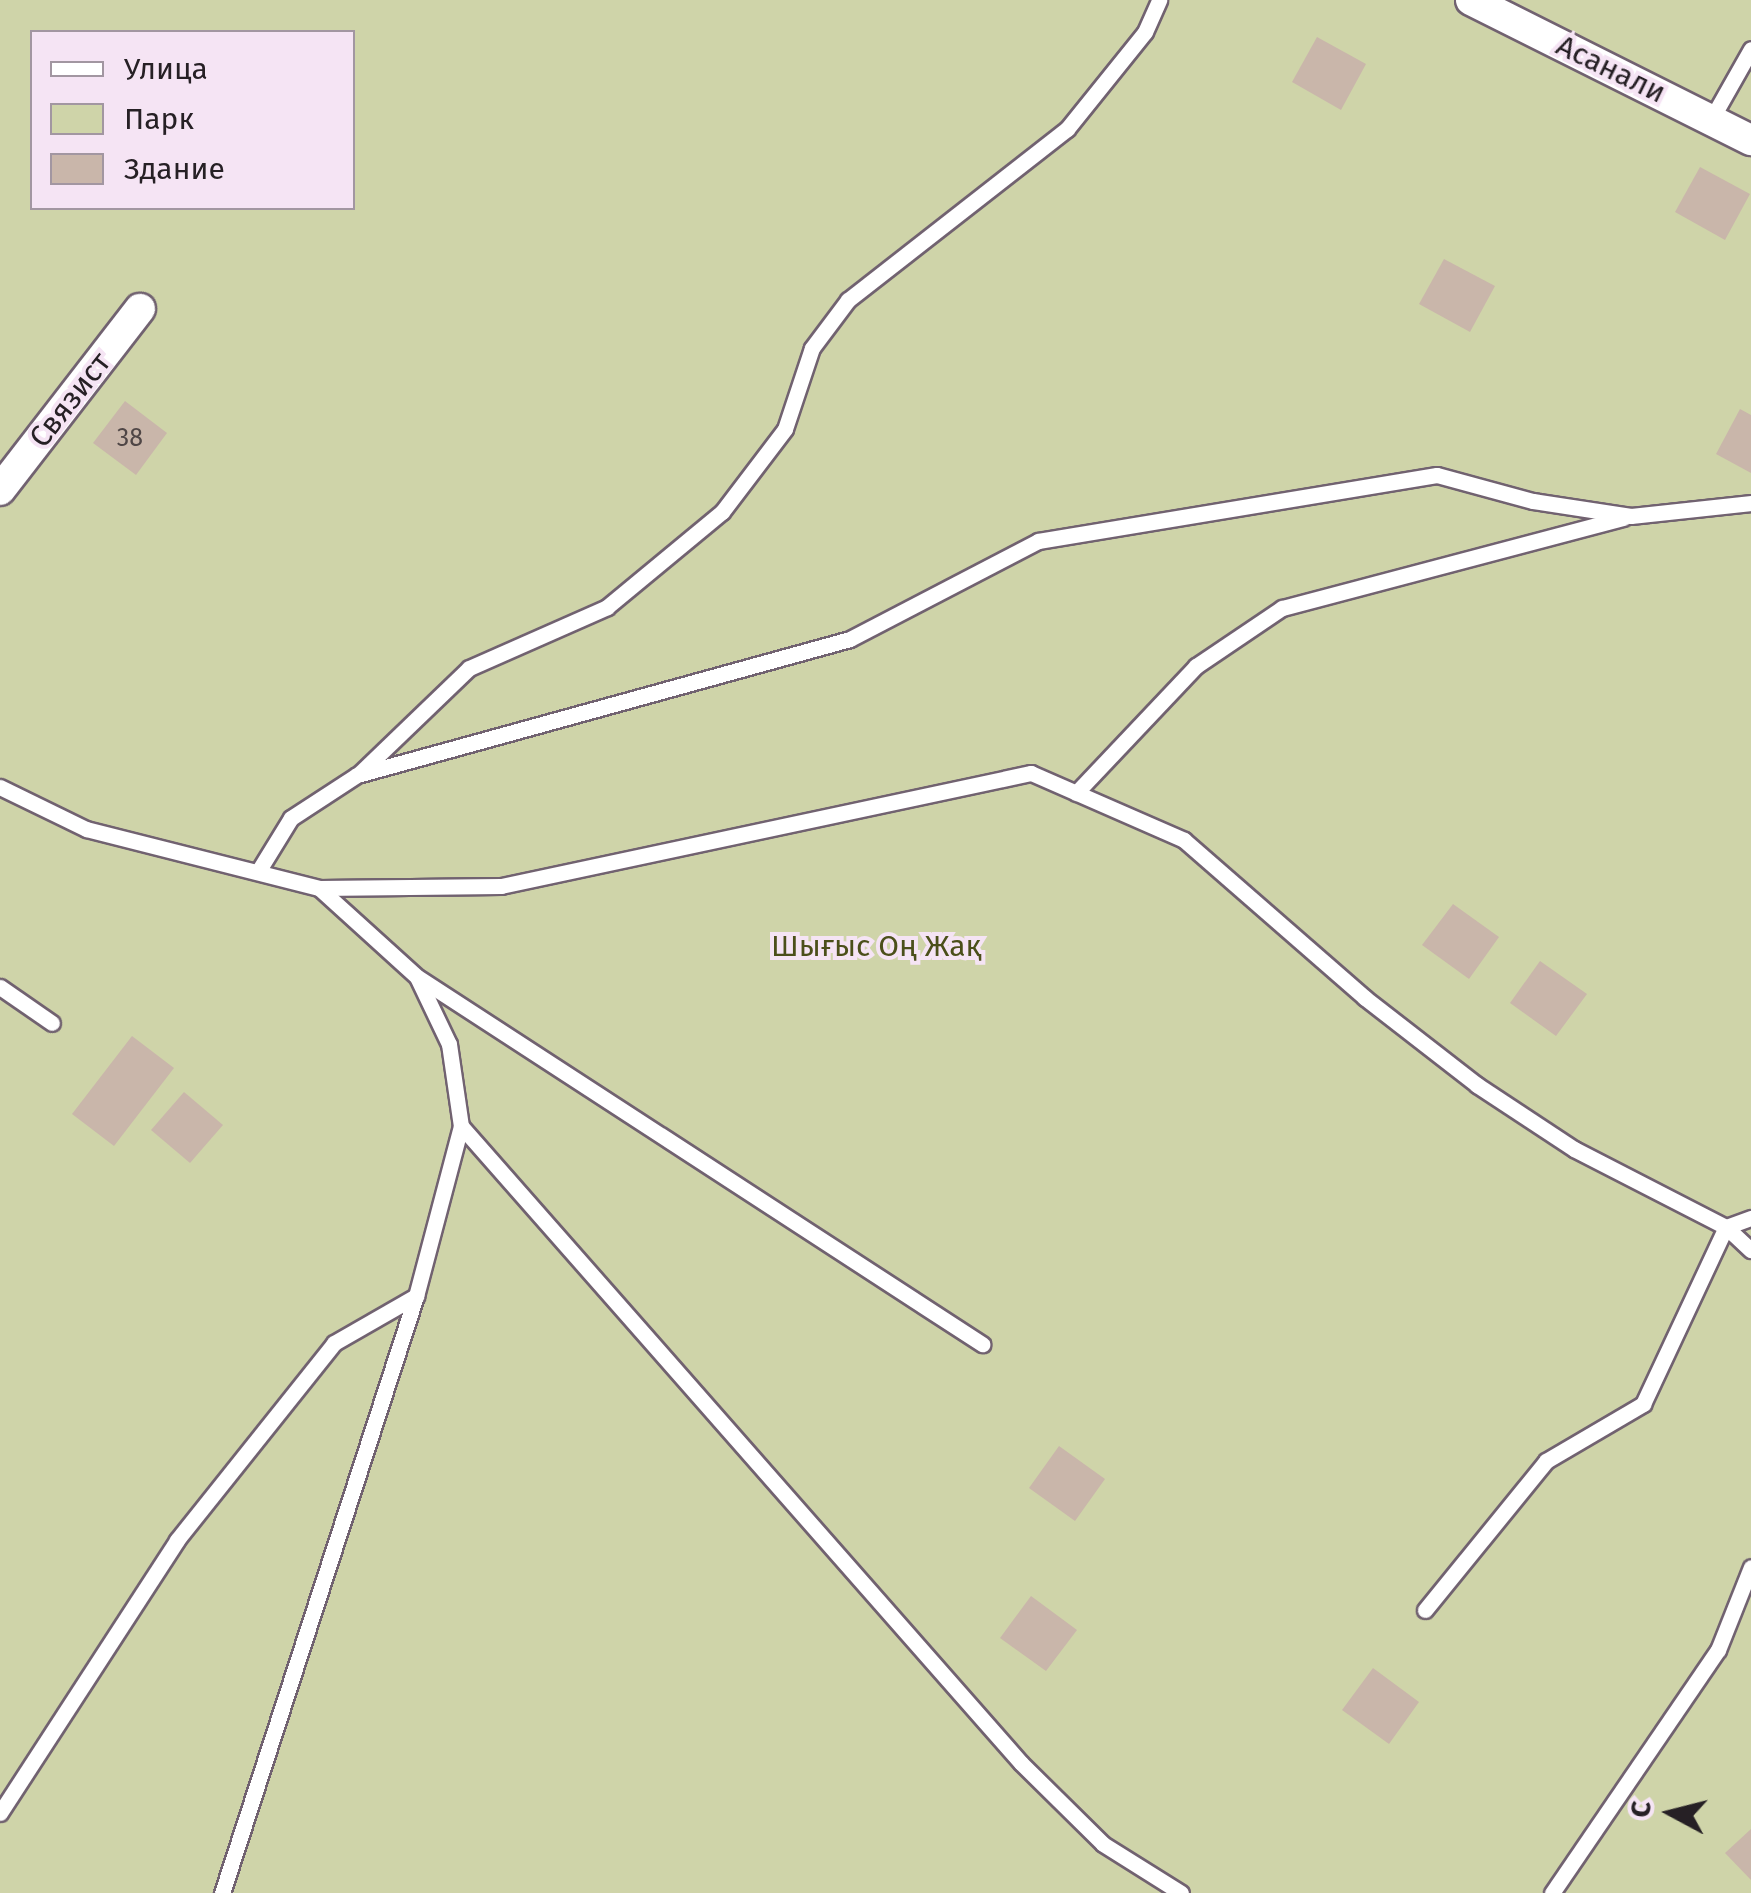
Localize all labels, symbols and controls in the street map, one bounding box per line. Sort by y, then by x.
street label: Асанали [1551,27,1671,111]
legend [30,30,355,210]
text: Улица [124,51,208,87]
text: Парк [124,101,194,137]
text: Здание [124,151,225,187]
street label: Связист [22,345,118,455]
house number: 38 [117,423,143,453]
park label: Шығыс Оң Жақ [771,928,981,964]
north arrow [1621,1763,1721,1863]
text: С [1623,1799,1658,1819]

